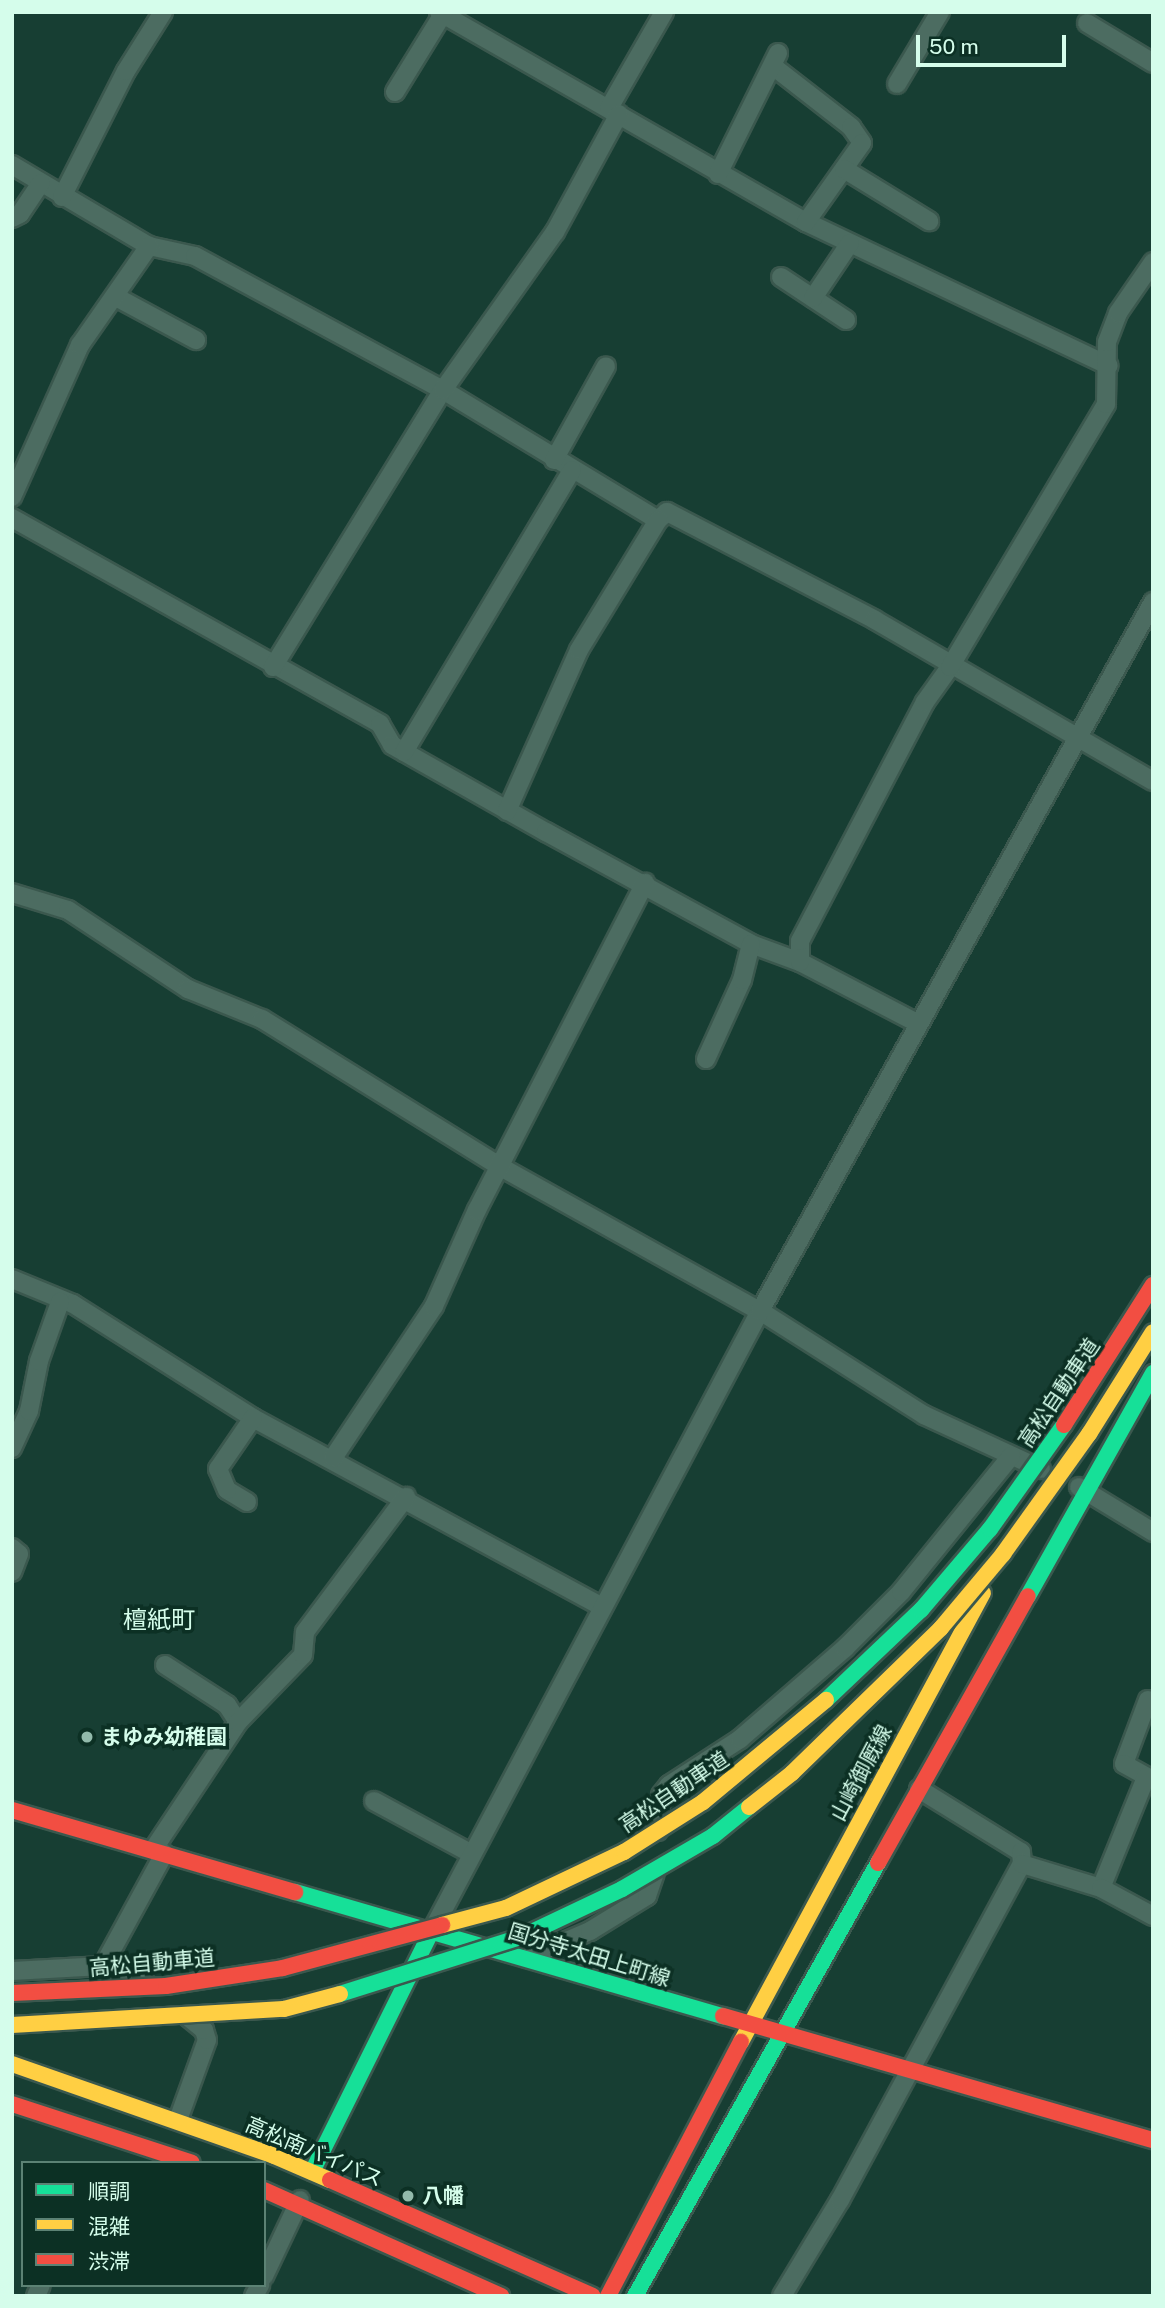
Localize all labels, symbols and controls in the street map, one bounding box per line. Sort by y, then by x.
scale bar [920,21,1070,65]
text: 50 m [929,34,979,59]
street label: 高松自動車道 [1013,1334,1105,1452]
district label: 檀紙町 [123,1606,195,1634]
street label: 山崎御厩線 [825,1721,897,1825]
place label: まゆみ幼稚園 [101,1724,227,1750]
marker: まゆみ幼稚園 [79,1729,95,1745]
street label: 高松自動車道 [615,1746,733,1838]
street label: 国分寺太田上町線 [505,1918,673,1992]
street label: 高松自動車道 [88,1945,216,1981]
street label: 高松南バイパス [241,2112,387,2192]
legend [21,2161,266,2287]
text: 順調 [88,2179,130,2204]
place label: 八幡 [422,2183,464,2209]
marker: 八幡 [400,2188,416,2204]
text: 混雑 [88,2214,130,2239]
text: 渋滞 [88,2249,130,2274]

